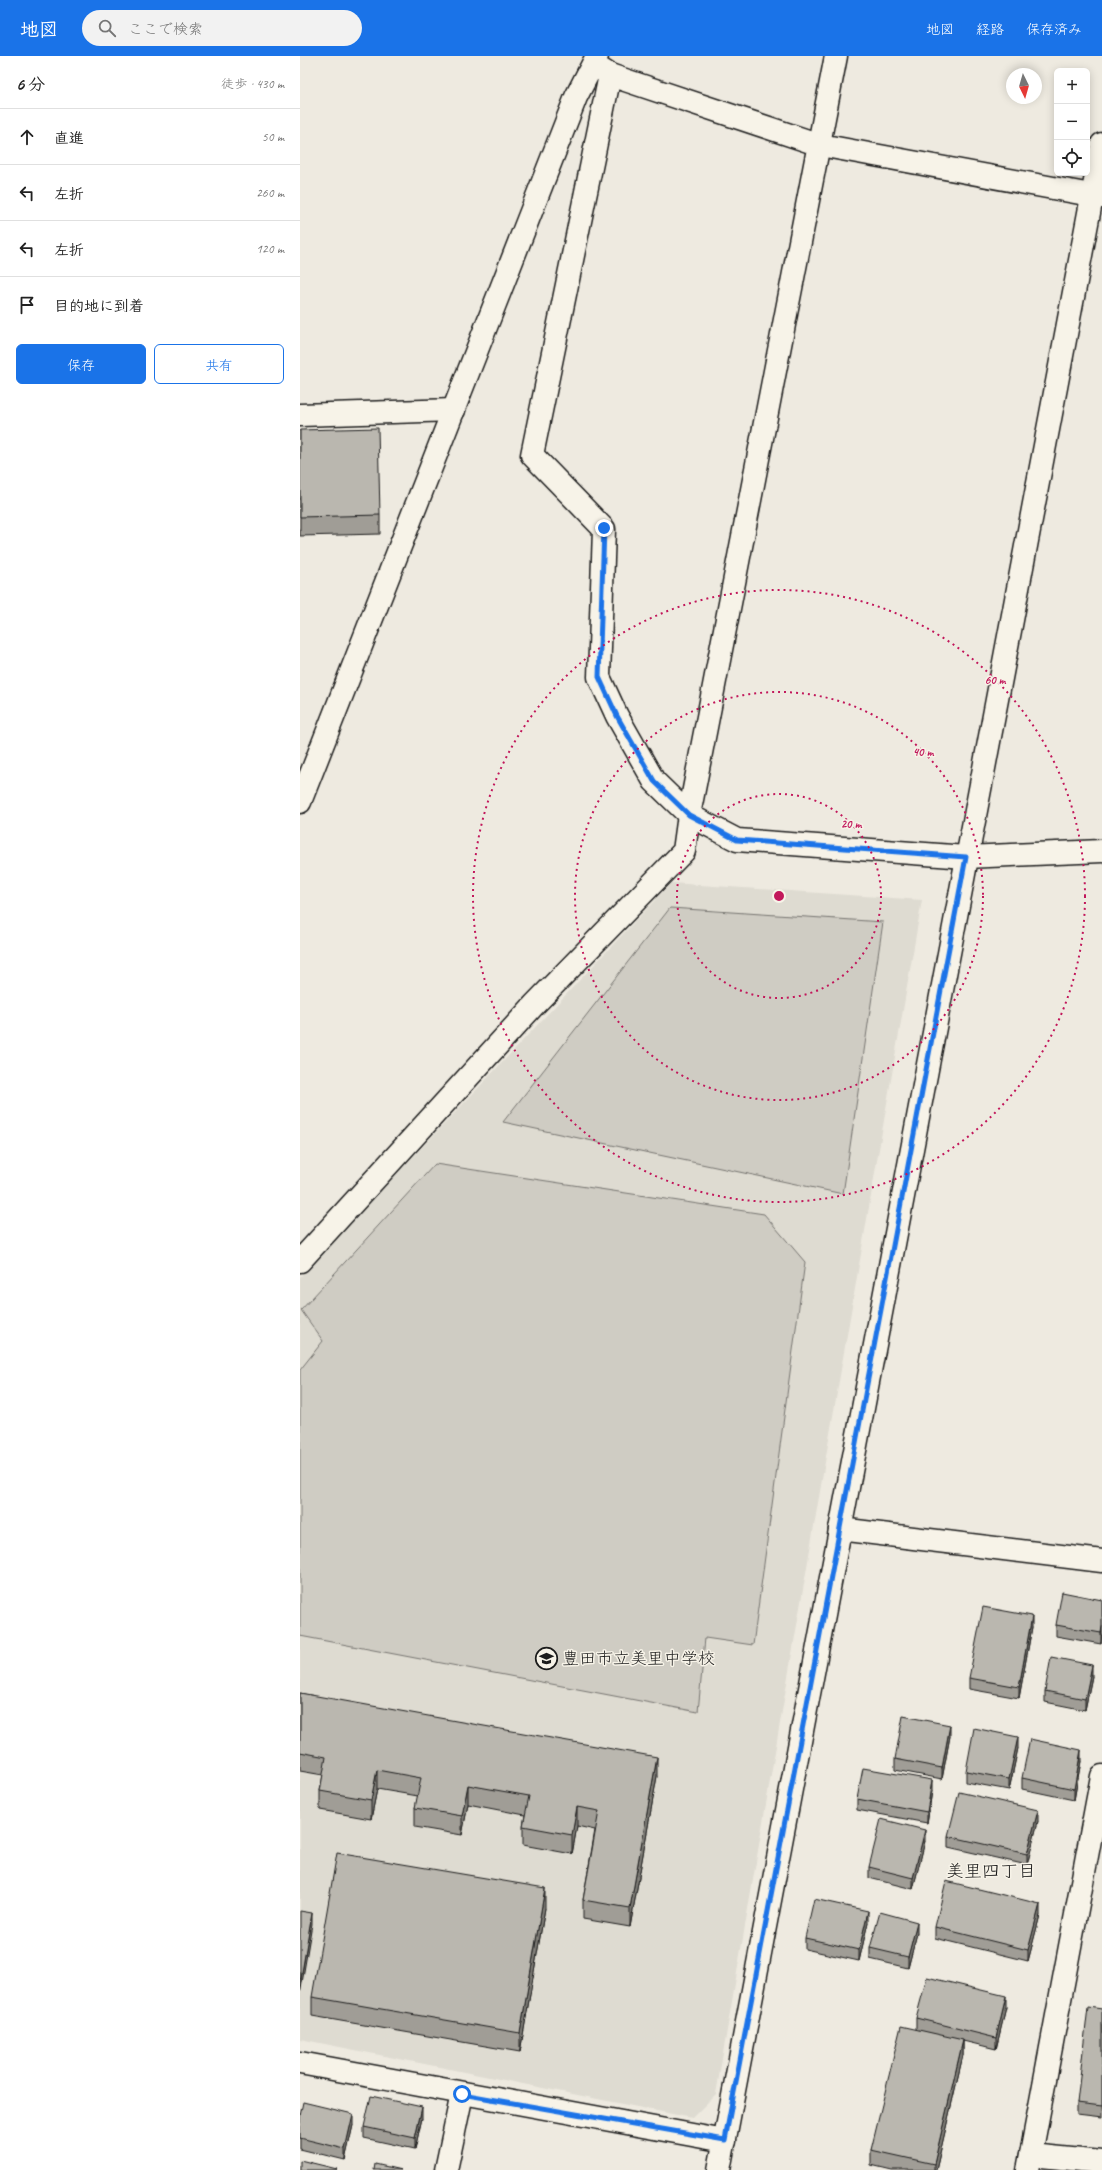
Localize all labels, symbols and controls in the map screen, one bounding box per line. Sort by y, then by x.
search box [82,10,362,46]
icon: search [96,17,118,39]
text: 地図 [20,18,58,42]
text: ここで検索 [128,20,203,39]
text: 地図 [926,21,954,38]
text: 経路 [976,21,1004,38]
text: 保存済み [1026,21,1082,38]
north arrow [1006,68,1042,104]
map controls [1054,68,1090,176]
button: + [1054,68,1090,104]
text: 6 分 [16,74,45,95]
text: 徒歩 · 430 m [221,76,284,92]
button: − [1054,104,1090,140]
icon: ahead [16,126,38,148]
text: 直進 [54,129,84,148]
text: 50 m [262,129,284,145]
button: locate [1054,140,1090,176]
icon: left [16,182,38,204]
text: 左折 [54,185,84,204]
text: 260 m [256,185,284,201]
icon: left [16,238,38,260]
text: 左折 [54,241,84,260]
text: 120 m [256,241,284,257]
icon: arrive [16,294,38,316]
text: 目的地に到着 [54,297,144,316]
button: 保存 [16,344,146,384]
button: 共有 [154,344,284,384]
route end [595,519,613,537]
text: 60 m [985,672,1007,688]
text: 40 m [913,744,934,760]
text: 20 m [841,816,862,832]
centre of rings [772,889,786,903]
school or university icon: 豊田市立美里中学校 [533,1645,559,1671]
place label: 豊田市立美里中学校 [562,1648,715,1669]
district label: 美里四丁目 [946,1860,1036,1882]
route start [453,2085,471,2103]

